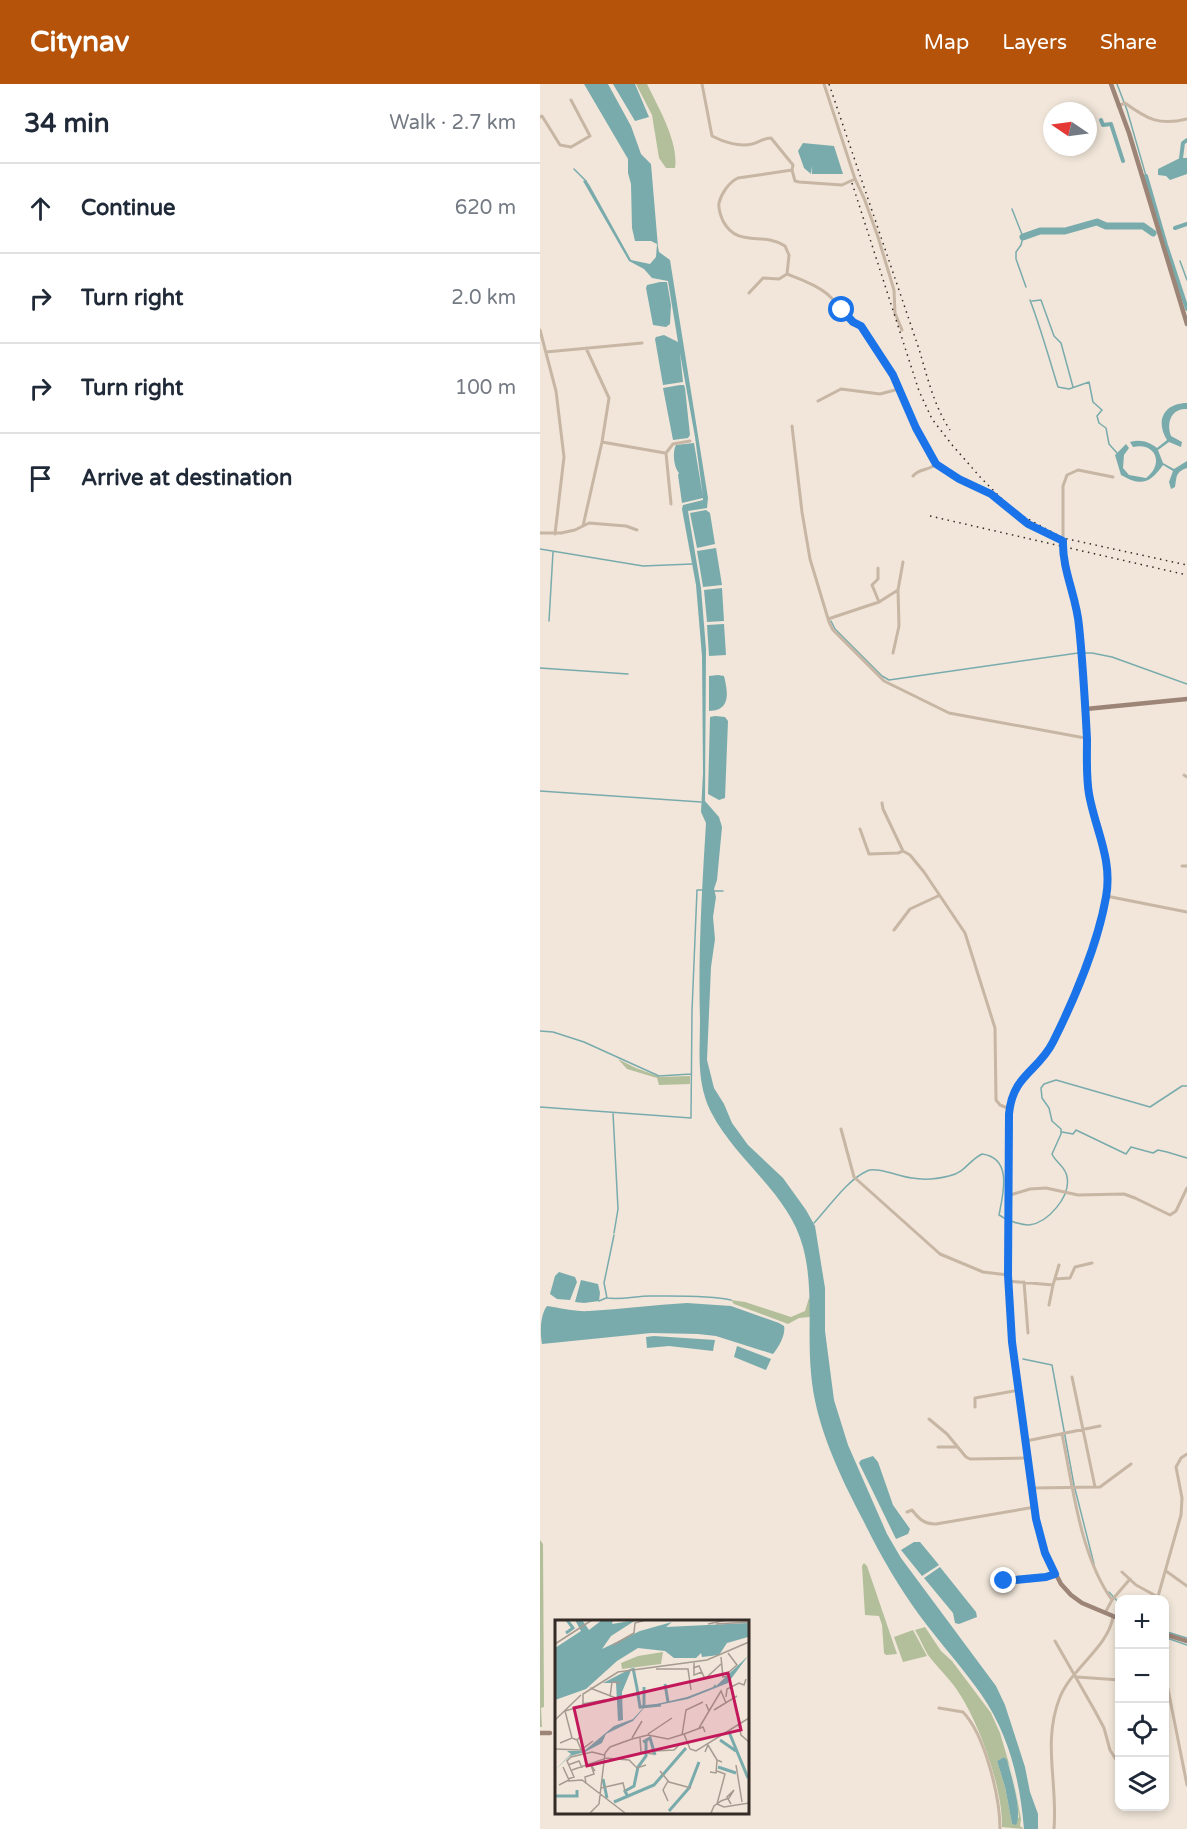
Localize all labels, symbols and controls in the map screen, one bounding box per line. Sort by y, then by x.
text: Citynav [30,25,129,59]
text: Map [924,30,969,55]
text: Layers [1002,30,1067,55]
text: Share [1100,30,1157,55]
north arrow [1043,102,1097,156]
text: 34 min [24,108,110,139]
text: Walk · 2.7 km [389,111,516,135]
icon: ahead [24,192,57,225]
text: Continue [81,195,176,221]
text: 620 m [455,196,516,220]
icon: right [24,282,57,315]
text: Turn right [81,285,183,311]
text: 2.0 km [451,286,516,310]
route start [828,296,854,322]
icon: right [24,372,57,405]
text: Turn right [81,375,183,401]
text: 100 m [455,376,516,400]
icon: arrive [24,462,57,495]
text: Arrive at destination [81,465,292,491]
route end [990,1567,1016,1593]
map controls [1115,1595,1169,1811]
button: + [1115,1595,1169,1649]
inset map [555,1620,748,1814]
button: − [1115,1649,1169,1703]
button: locate [1115,1703,1169,1757]
button: layers [1115,1757,1169,1811]

